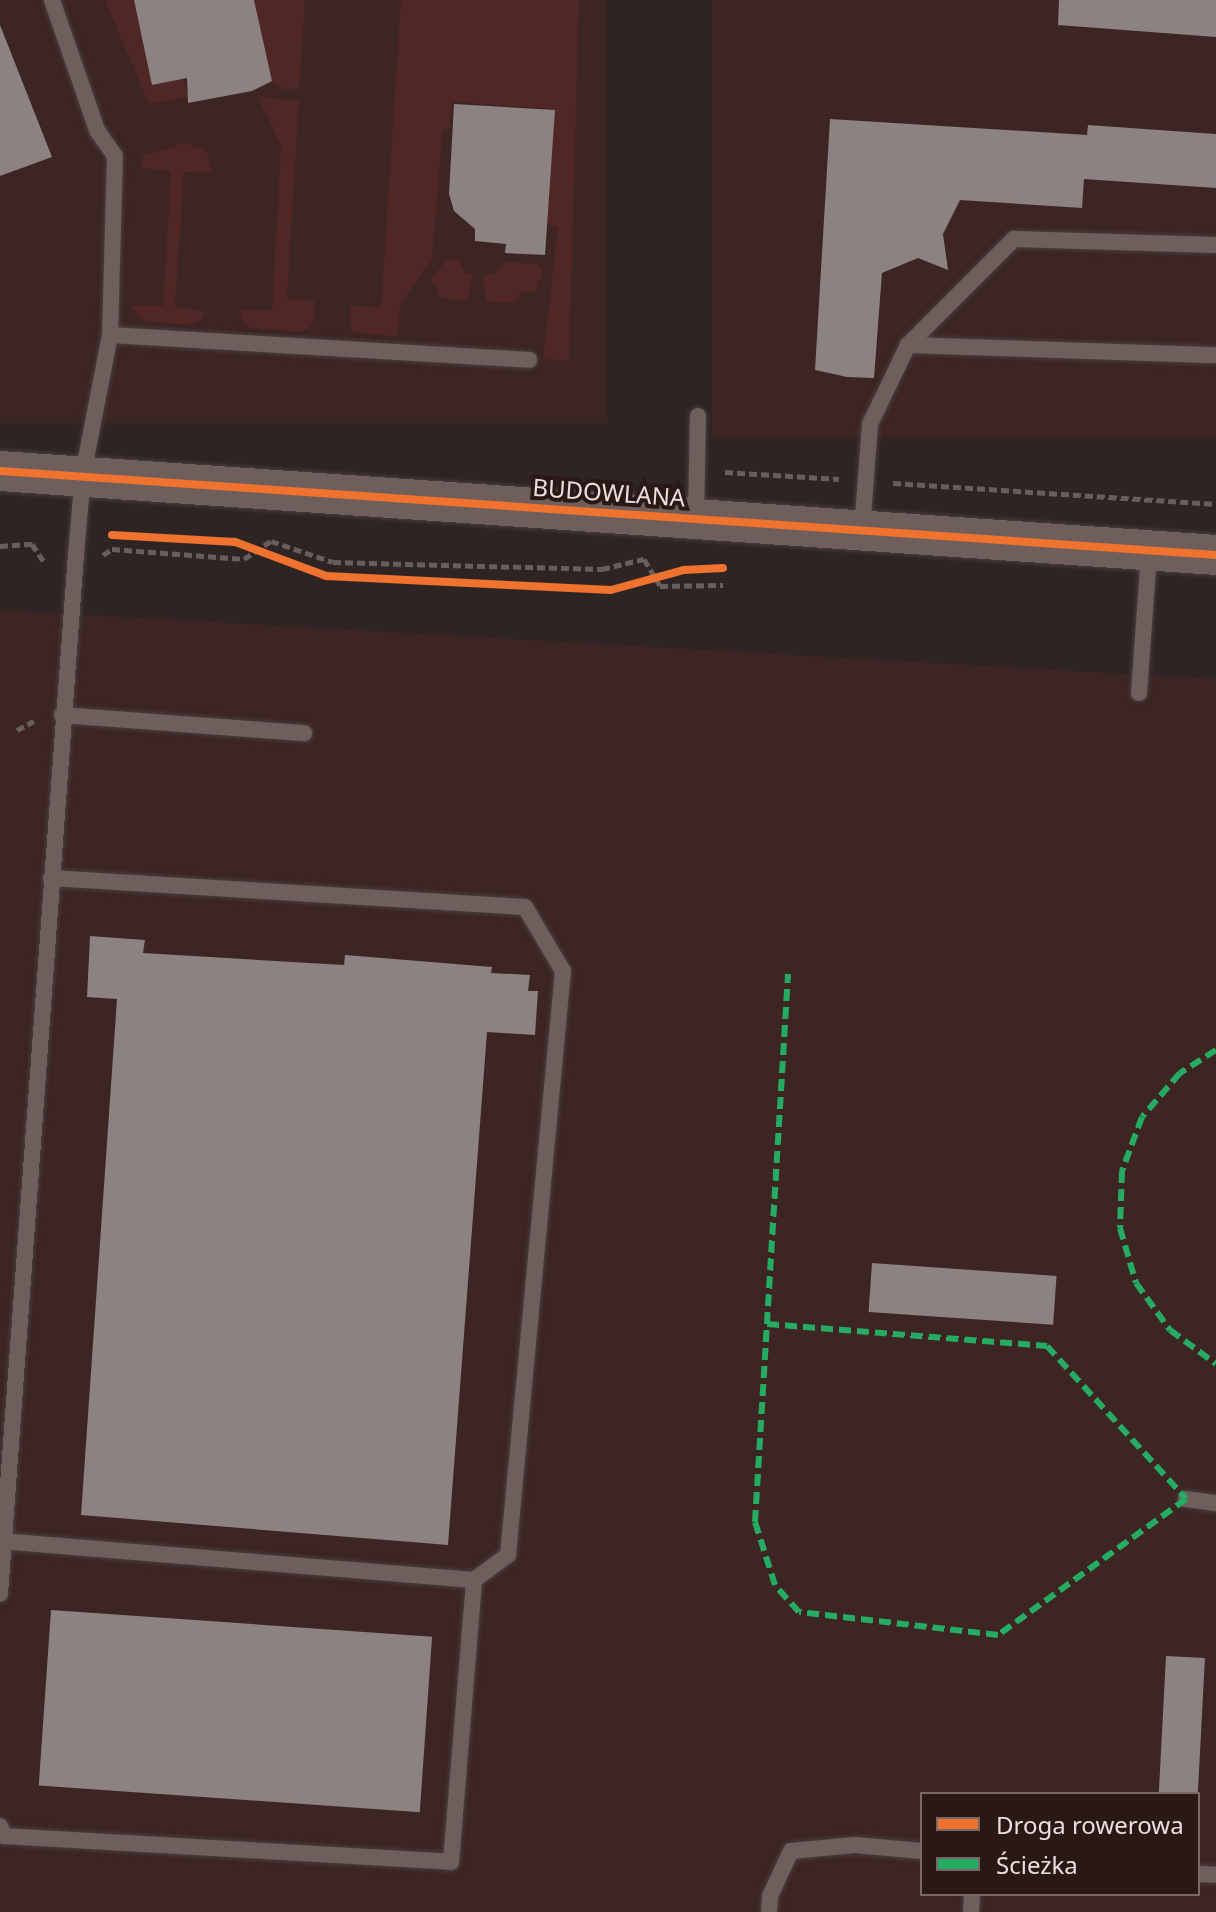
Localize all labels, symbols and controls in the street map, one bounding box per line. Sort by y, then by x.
street label: BUDOWLANA [532,472,686,512]
legend [920,1792,1200,1896]
text: Droga rowerowa [996,1808,1184,1841]
text: Ścieżka [996,1848,1078,1881]

